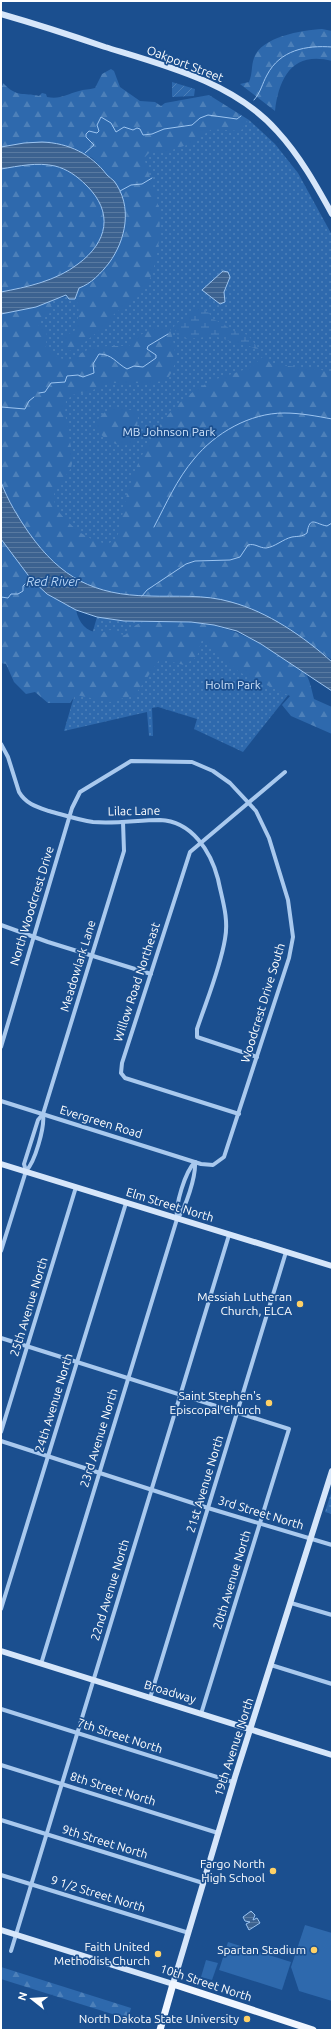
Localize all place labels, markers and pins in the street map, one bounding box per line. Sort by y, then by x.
place label: Messiah Lutheran Church, ELCA [197,1290,292,1317]
marker: Messiah Lutheran Church, ELCA [295,1299,305,1309]
place label: Saint Stephen's Episcopal Church [169,1389,261,1416]
marker: Saint Stephen's Episcopal Church [264,1398,274,1408]
place label: Fargo North High School [200,1857,265,1884]
marker: Fargo North High School [268,1866,278,1876]
place label: Faith United Methodist Church [54,1940,150,1967]
place label: Spartan Stadium [217,1943,306,1956]
marker: Spartan Stadium [309,1945,319,1955]
marker: Faith United Methodist Church [153,1949,163,1959]
place label: North Dakota State University [79,2012,239,2025]
marker: North Dakota State University [242,2014,252,2024]

